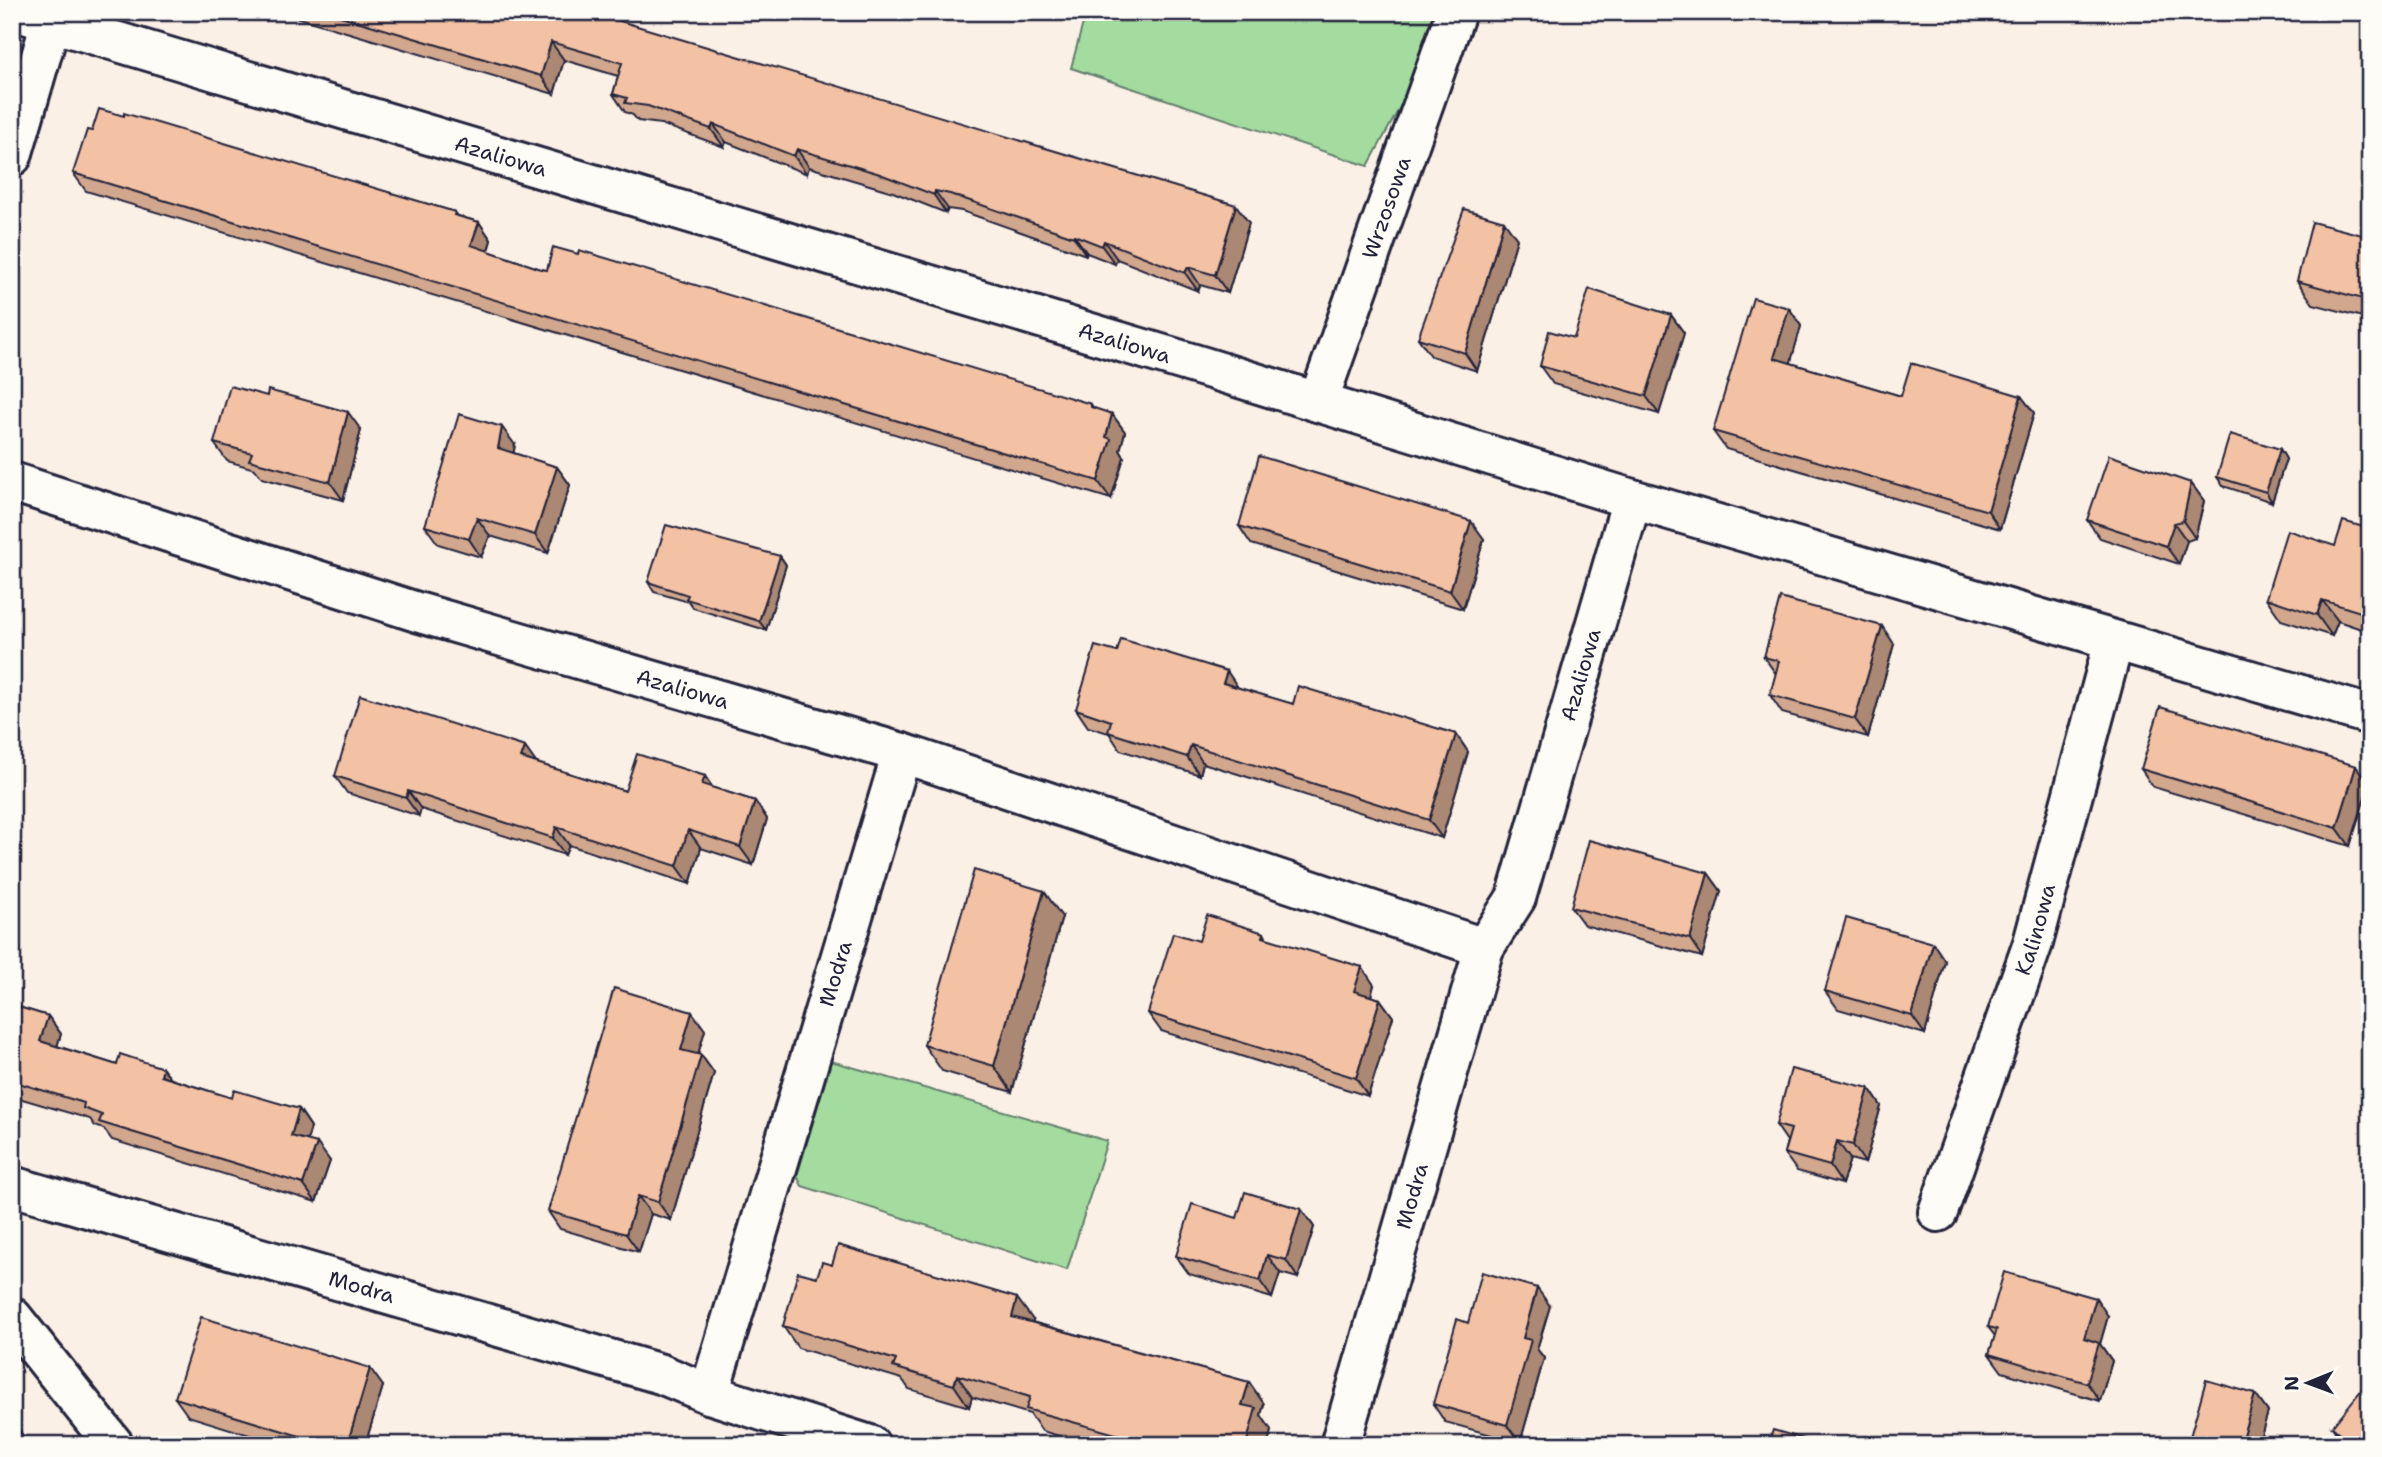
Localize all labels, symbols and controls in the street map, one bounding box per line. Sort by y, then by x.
street label: Azaliowa [451,129,550,184]
street label: Wrzosowa [1356,153,1418,263]
street label: Azaliowa [1075,316,1174,370]
street label: Azaliowa [1554,625,1608,724]
street label: Azaliowa [633,663,732,716]
street label: Kalinowa [2009,881,2062,979]
street label: Modra [812,937,859,1010]
street label: Modra [1389,1160,1435,1232]
street label: Modra [325,1264,398,1310]
north arrow [2274,1348,2344,1418]
text: N [2279,1376,2304,1391]

